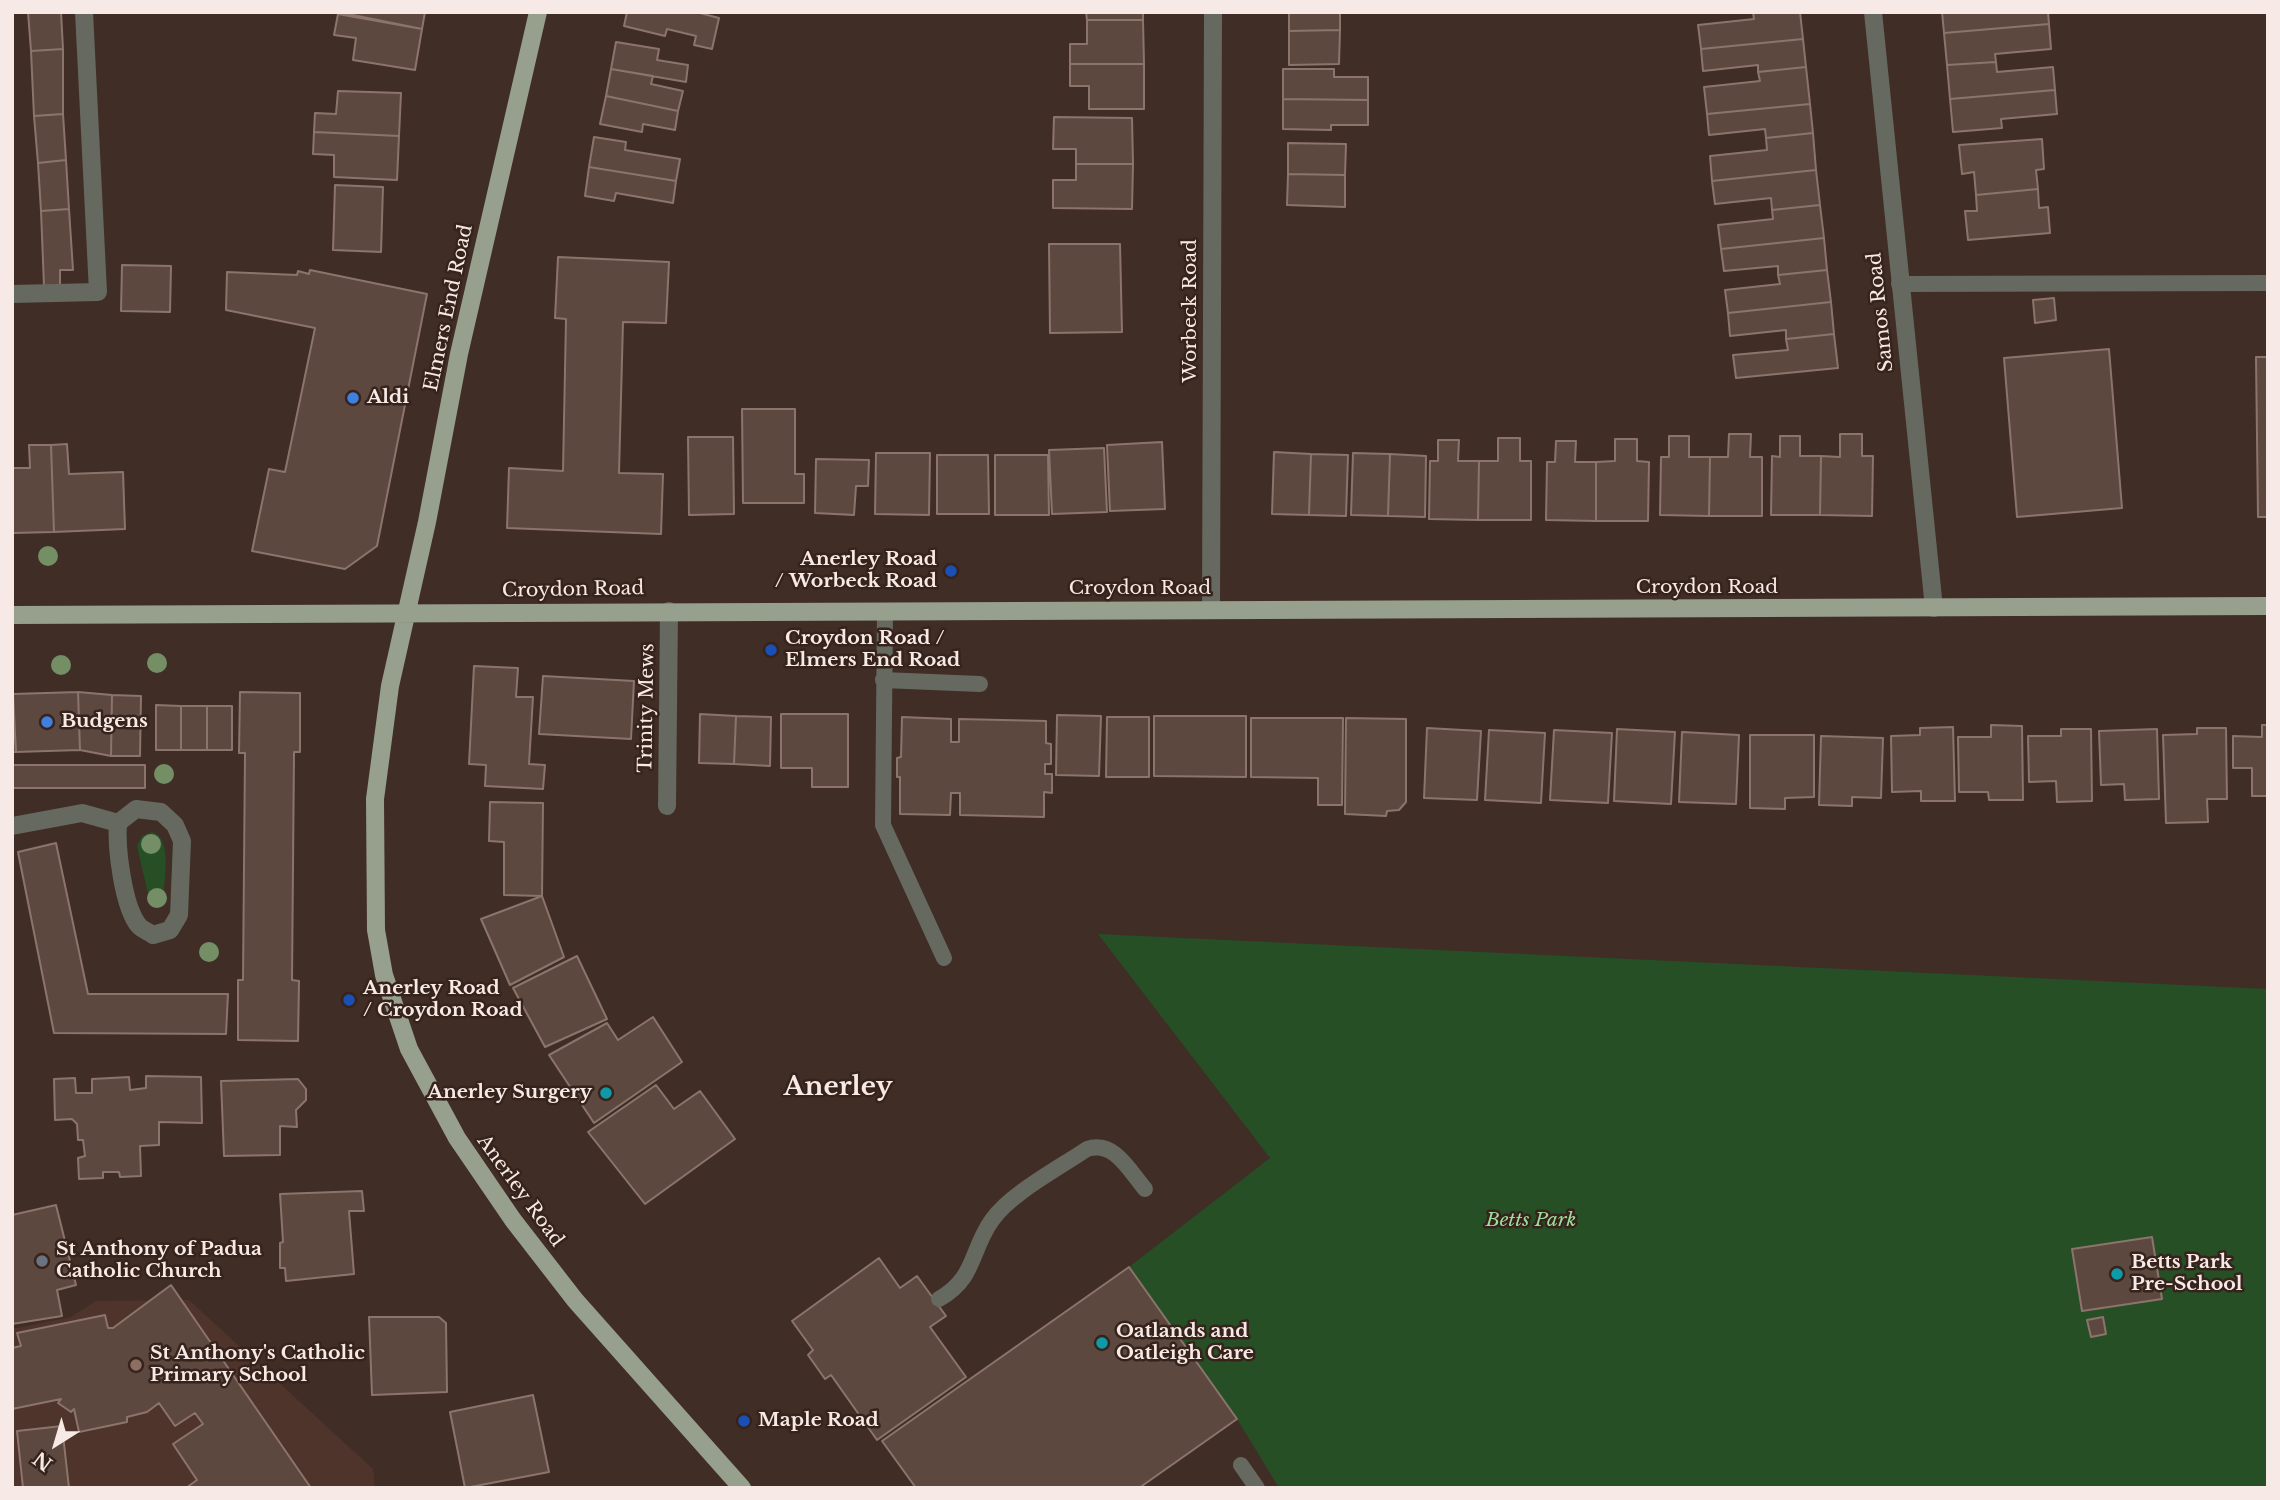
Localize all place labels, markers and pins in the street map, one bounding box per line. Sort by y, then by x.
place label: Aldi [367,387,409,409]
marker: Aldi [345,390,361,406]
place label: Anerley Road / Worbeck Road [775,549,937,593]
marker: Anerley Road / Worbeck Road [943,563,959,579]
place label: Croydon Road / Elmers End Road [785,628,960,672]
marker: Croydon Road / Elmers End Road [763,642,779,658]
place label: Budgens [61,711,148,733]
marker: Budgens [39,714,55,730]
place label: Anerley Road / Croydon Road [363,978,523,1022]
marker: Anerley Road / Croydon Road [341,992,357,1008]
place label: Anerley Surgery [428,1082,592,1104]
marker: Anerley Surgery [598,1085,614,1101]
place label: St Anthony of Padua Catholic Church [56,1239,262,1283]
place label: Betts Park Pre-School [2131,1252,2242,1296]
marker: St Anthony of Padua Catholic Church [34,1253,50,1269]
marker: Betts Park Pre-School [2109,1266,2125,1282]
place label: Oatlands and Oatleigh Care [1116,1321,1254,1365]
marker: Oatlands and Oatleigh Care [1094,1335,1110,1351]
place label: St Anthony's Catholic Primary School [150,1343,365,1387]
marker: St Anthony's Catholic Primary School [128,1357,144,1373]
place label: Maple Road [758,1410,879,1432]
marker: Maple Road [736,1413,752,1429]

